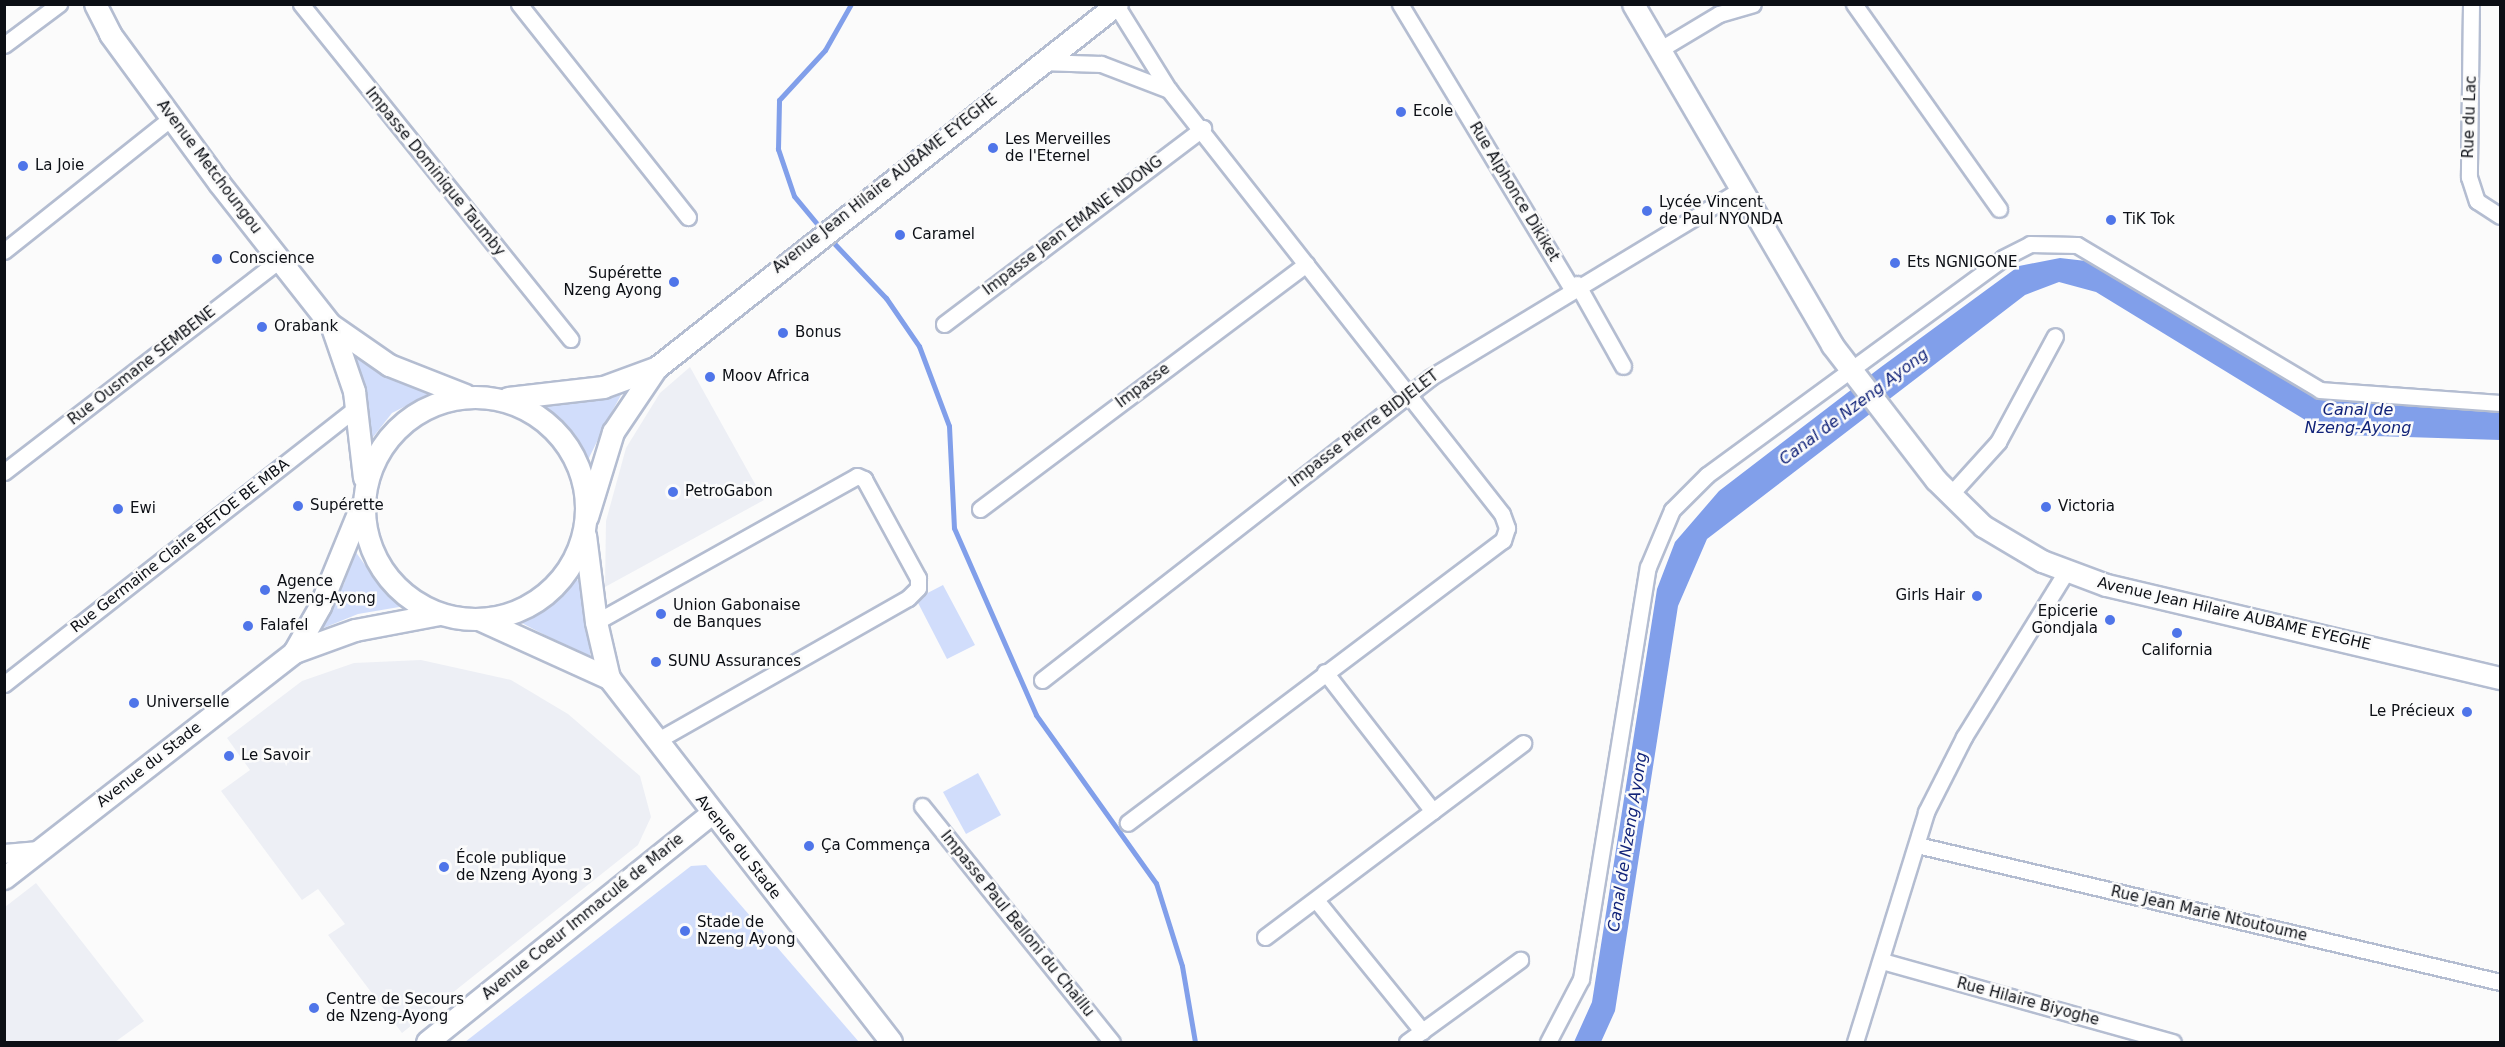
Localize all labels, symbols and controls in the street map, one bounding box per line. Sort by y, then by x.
street label: Rue du Lac [2460,75,2480,159]
street label: Impasse Dominique Taumby [361,84,509,260]
street label: Avenue Jean Hilaire AUBAME EYEGHE [769,91,1001,277]
street label: Avenue Metchoungou [153,97,265,237]
place label: Ecole [1413,103,1453,121]
marker: Ecole [1394,105,1408,119]
street label: Rue Alphonce Dikiket [1465,119,1563,265]
place label: Les Merveilles de l'Eternel [1005,130,1111,165]
marker: Les Merveilles de l'Eternel [986,141,1000,155]
street label: Impasse Jean EMANE NDONG [980,153,1166,299]
place label: La Joie [35,157,84,175]
marker: La Joie [16,159,30,173]
place label: Lycée Vincent de Paul NYONDA [1659,193,1783,228]
marker: Lycée Vincent de Paul NYONDA [1640,204,1654,218]
place label: TiK Tok [2123,211,2175,229]
marker: TiK Tok [2104,213,2118,227]
place label: Caramel [912,226,975,244]
marker: Caramel [893,228,907,242]
place label: Conscience [229,250,315,268]
marker: Conscience [210,252,224,266]
place label: Ets NGNIGONE [1907,254,2018,272]
marker: Ets NGNIGONE [1888,256,1902,270]
place label: Supérette Nzeng Ayong [564,264,662,299]
marker: Supérette Nzeng Ayong [667,275,681,289]
street label: Rue Ousmane SEMBENE [65,303,219,429]
place label: Orabank [274,318,338,336]
marker: Orabank [255,320,269,334]
place label: Bonus [795,324,841,342]
marker: Bonus [776,326,790,340]
water label: Canal de Nzeng Ayong [1776,345,1932,469]
street label: Impasse [1113,360,1173,412]
street label: Impasse Pierre BIDJELET [1286,367,1442,491]
place label: Moov Africa [722,368,810,386]
marker: Moov Africa [703,370,717,384]
water label: Canal de Nzeng-Ayong [2305,400,2411,438]
street label: Rue Germaine Claire BETOE BE MBA [67,455,293,637]
place label: PetroGabon [685,483,773,501]
marker: PetroGabon [666,485,680,499]
place label: Supérette [310,497,384,515]
place label: Victoria [2058,498,2115,516]
marker: Supérette [291,499,305,513]
place label: Ewi [130,500,156,518]
marker: Victoria [2039,500,2053,514]
marker: Ewi [111,502,125,516]
place label: Agence Nzeng-Ayong [277,572,376,607]
street label: Avenue Jean Hilaire AUBAME EYEGHE [2096,574,2372,654]
marker: Agence Nzeng-Ayong [258,583,272,597]
place label: Girls Hair [1895,587,1965,605]
marker: Girls Hair [1970,589,1984,603]
place label: Union Gabonaise de Banques [673,596,801,631]
place label: Epicerie Gondjala [2031,602,2098,637]
marker: Union Gabonaise de Banques [654,607,668,621]
marker: Epicerie Gondjala [2103,613,2117,627]
place label: Falafel [260,617,308,635]
marker: Falafel [241,619,255,633]
marker: California [2170,626,2184,640]
place label: California [2141,642,2213,660]
place label: SUNU Assurances [668,653,801,671]
marker: SUNU Assurances [649,655,663,669]
place label: Universelle [146,694,230,712]
marker: Universelle [127,696,141,710]
place label: Le Précieux [2369,703,2455,721]
marker: Le Précieux [2460,705,2474,719]
street label: Avenue du Stade [93,719,205,811]
place label: Le Savoir [241,747,310,765]
marker: Le Savoir [222,749,236,763]
water label: Canal de Nzeng Ayong [1604,751,1652,933]
street label: Avenue du Stade [692,791,784,903]
street label: Impasse Paul Belloni du Chaillu [936,827,1098,1021]
street label: Avenue Coeur Immaculé de Marie [479,830,687,1004]
place label: Ça Commença [821,837,930,855]
marker: Ça Commença [802,839,816,853]
place label: École publique de Nzeng Ayong 3 [456,849,592,884]
marker: École publique de Nzeng Ayong 3 [437,860,451,874]
street label: Rue Jean Marie Ntoutoume [2109,883,2309,945]
place label: Stade de Nzeng Ayong [697,913,795,948]
marker: Stade de Nzeng Ayong [678,924,692,938]
street label: Rue Hilaire Biyoghe [1955,974,2101,1030]
place label: Centre de Secours de Nzeng-Ayong [326,990,464,1025]
marker: Centre de Secours de Nzeng-Ayong [307,1001,321,1015]

